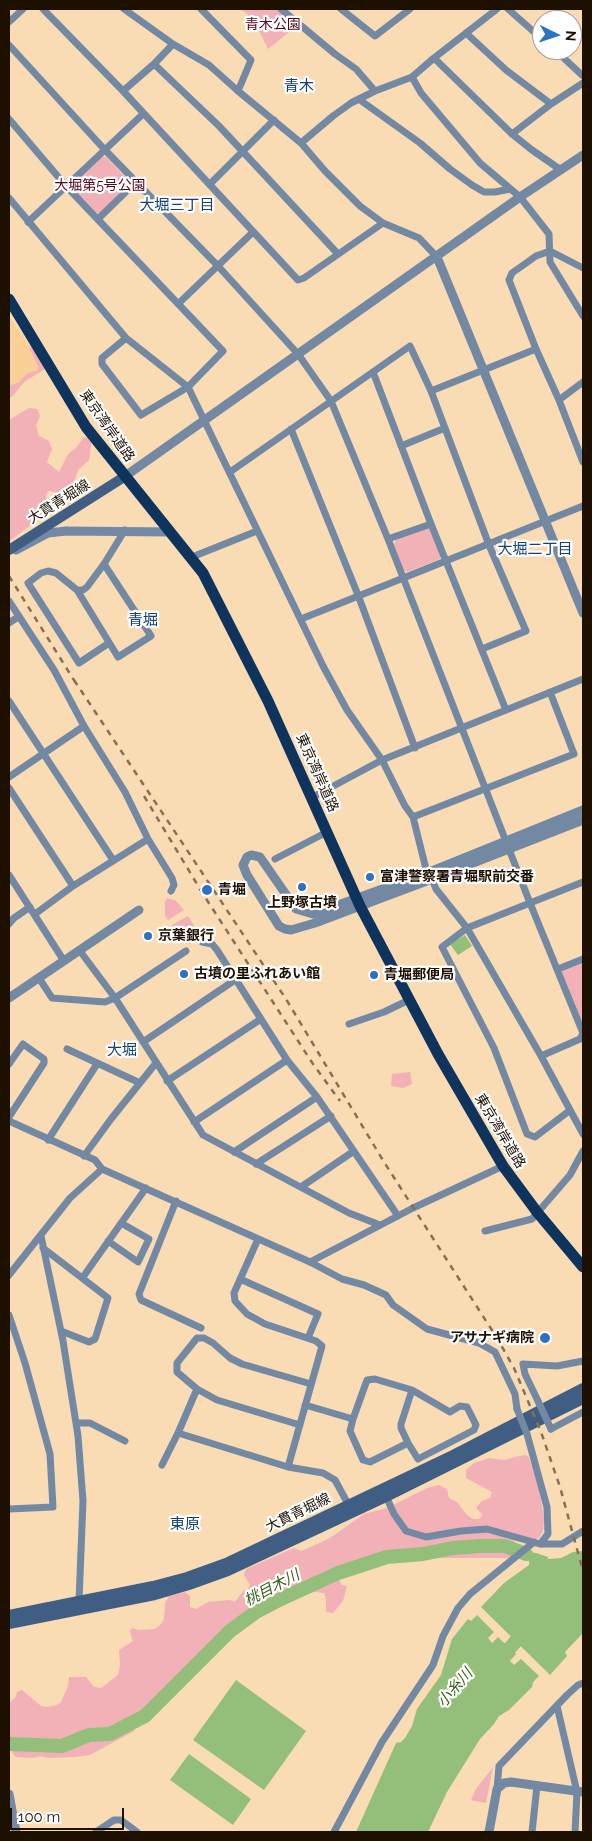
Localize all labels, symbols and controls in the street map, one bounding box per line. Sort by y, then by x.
north arrow [532,10,582,60]
park label: 青木公園 [245,17,301,33]
text: N [563,30,579,42]
district label: 青木 [284,77,314,95]
park label: 大堀第5号公園 [54,178,146,194]
district label: 大堀三丁目 [140,196,214,214]
street label: 東京湾岸道路 [76,387,138,465]
street label: 大貫青堀線 [25,476,93,528]
district label: 大堀二丁目 [498,540,572,558]
district label: 青堀 [128,611,158,629]
street label: 東京湾岸道路 [292,731,342,815]
place label: 富津警察署青堀駅前交番 [380,869,534,885]
marker: 富津警察署青堀駅前交番 [364,871,376,883]
marker: 上野塚古墳 [296,881,308,893]
place label: 青堀 [218,882,246,898]
marker: 青堀 [200,883,214,897]
place label: 上野塚古墳 [267,895,337,911]
place label: 京葉銀行 [158,928,214,944]
marker: 京葉銀行 [142,930,154,942]
place label: 古墳の里ふれあい館 [194,966,320,982]
place label: 青堀郵便局 [384,967,454,983]
marker: 古墳の里ふれあい館 [178,968,190,980]
marker: 青堀郵便局 [368,969,380,981]
district label: 大堀 [107,1041,137,1059]
street label: 東京湾岸道路 [471,1091,529,1171]
place label: アサナギ病院 [450,1330,534,1346]
marker: アサナギ病院 [538,1331,552,1345]
street label: 大貫青堀線 [263,1490,333,1536]
district label: 東原 [170,1515,200,1533]
water label: 桃目木川 [241,1566,303,1610]
water label: 小糸川 [433,1665,477,1711]
scale bar [12,1798,126,1830]
text: 100 m [18,1808,60,1826]

